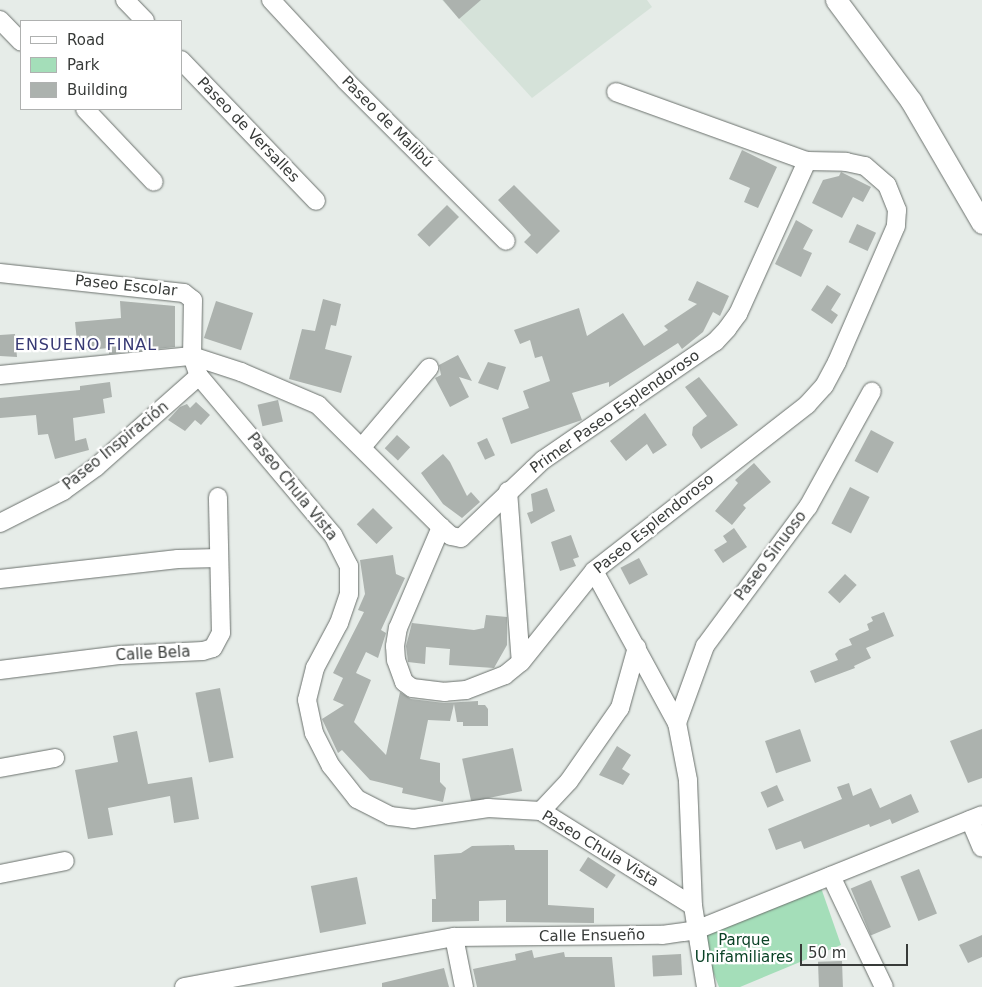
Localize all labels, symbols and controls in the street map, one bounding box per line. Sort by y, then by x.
legend [20,20,182,110]
text: Road [67,31,105,49]
text: Park [67,56,99,74]
street label: Paseo de Malibú [338,73,436,171]
street label: Paseo de Versalles [193,74,303,186]
text: Building [67,81,128,99]
street label: Paseo Escolar [74,272,178,300]
district label: ENSUENO FINAL [13,335,159,355]
street label: Primer Paseo Esplendoroso [527,346,703,478]
street label: Paseo Inspiración [60,398,172,494]
street label: Paseo Chula Vista [243,430,341,544]
street label: Paseo Esplendoroso [590,470,718,578]
street label: Paseo Sinuoso [731,508,811,604]
street label: Calle Bela [115,643,191,665]
street label: Paseo Chula Vista [538,807,662,891]
street label: Calle Ensueño [539,926,645,946]
park label: Parque Unifamiliares [695,931,793,966]
scale bar [802,934,910,966]
text: 50 m [808,944,846,962]

